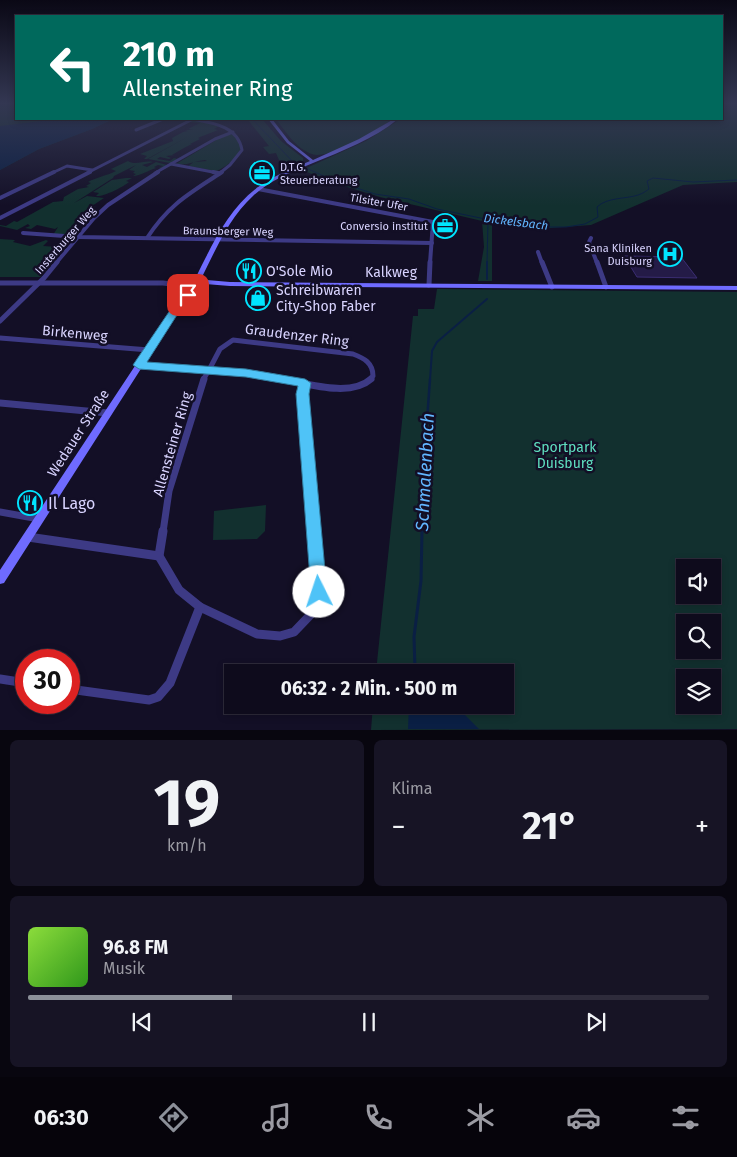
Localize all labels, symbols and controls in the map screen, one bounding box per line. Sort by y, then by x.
text: 210 m [123,33,215,75]
icon: left [40,35,105,100]
text: Allensteiner Ring [123,75,292,102]
office icon: D.T.G. Steuerberatung [249,160,275,186]
place label: D.T.G. Steuerberatung [280,161,358,187]
street label: Tilsiter Ufer [349,191,409,214]
street label: Insterburger Weg [32,204,98,277]
water label: Dickelsbach [483,211,549,233]
office icon: Conversio institut [432,213,458,239]
place label: Conversio institut [340,220,428,233]
street label: Braunsberger Weg [183,224,274,239]
hospital icon: Sana Kliniken Duisburg [657,241,683,267]
place label: Sana Kliniken Duisburg [584,242,652,268]
restaurant icon: O'Sole Mio [236,258,262,284]
place label: O'Sole Mio [266,263,333,280]
street label: Kalkweg [365,264,418,281]
pin [167,274,209,316]
icon: arrive [174,281,202,309]
place label: Schreibwaren City-Shop Faber [276,282,376,315]
shop icon: Schreibwaren City-Shop Faber [245,285,271,311]
street label: Graudenzer Ring [244,321,350,350]
street label: Birkenweg [41,322,109,345]
street label: Wedauer Straße [44,386,113,480]
street label: Allensteiner Ring [149,389,196,498]
water label: Schmalenbach [411,412,439,533]
park label: Sportpark Duisburg [534,439,597,472]
restaurant icon: Il Lago [17,490,43,516]
place label: Il Lago [48,494,95,513]
map controls [676,559,721,714]
button: sound [676,559,721,604]
position arrow [292,565,344,617]
button: search [676,614,721,659]
speed limit sign: 30 [15,649,80,714]
button: layers [676,669,721,714]
text: 06:32 · 2 Min. · 500 m [281,677,457,700]
text: 19 [153,764,220,842]
text: Klima [392,779,433,798]
text: 21° [522,803,578,849]
text: − [392,810,406,843]
text: + [695,810,709,843]
text: km/h [167,836,207,855]
text: 96.8 FM [103,936,168,959]
text: Musik [103,959,145,978]
icon: previous [128,1008,156,1036]
icon: pause [355,1008,383,1036]
icon: next [582,1008,610,1036]
icon: directions [156,1100,191,1135]
icon: music [259,1100,294,1135]
icon: phone [361,1100,396,1135]
icon: climate [463,1100,498,1135]
icon: car [566,1100,601,1135]
icon: filters [668,1100,703,1135]
text: 06:30 [34,1104,89,1131]

